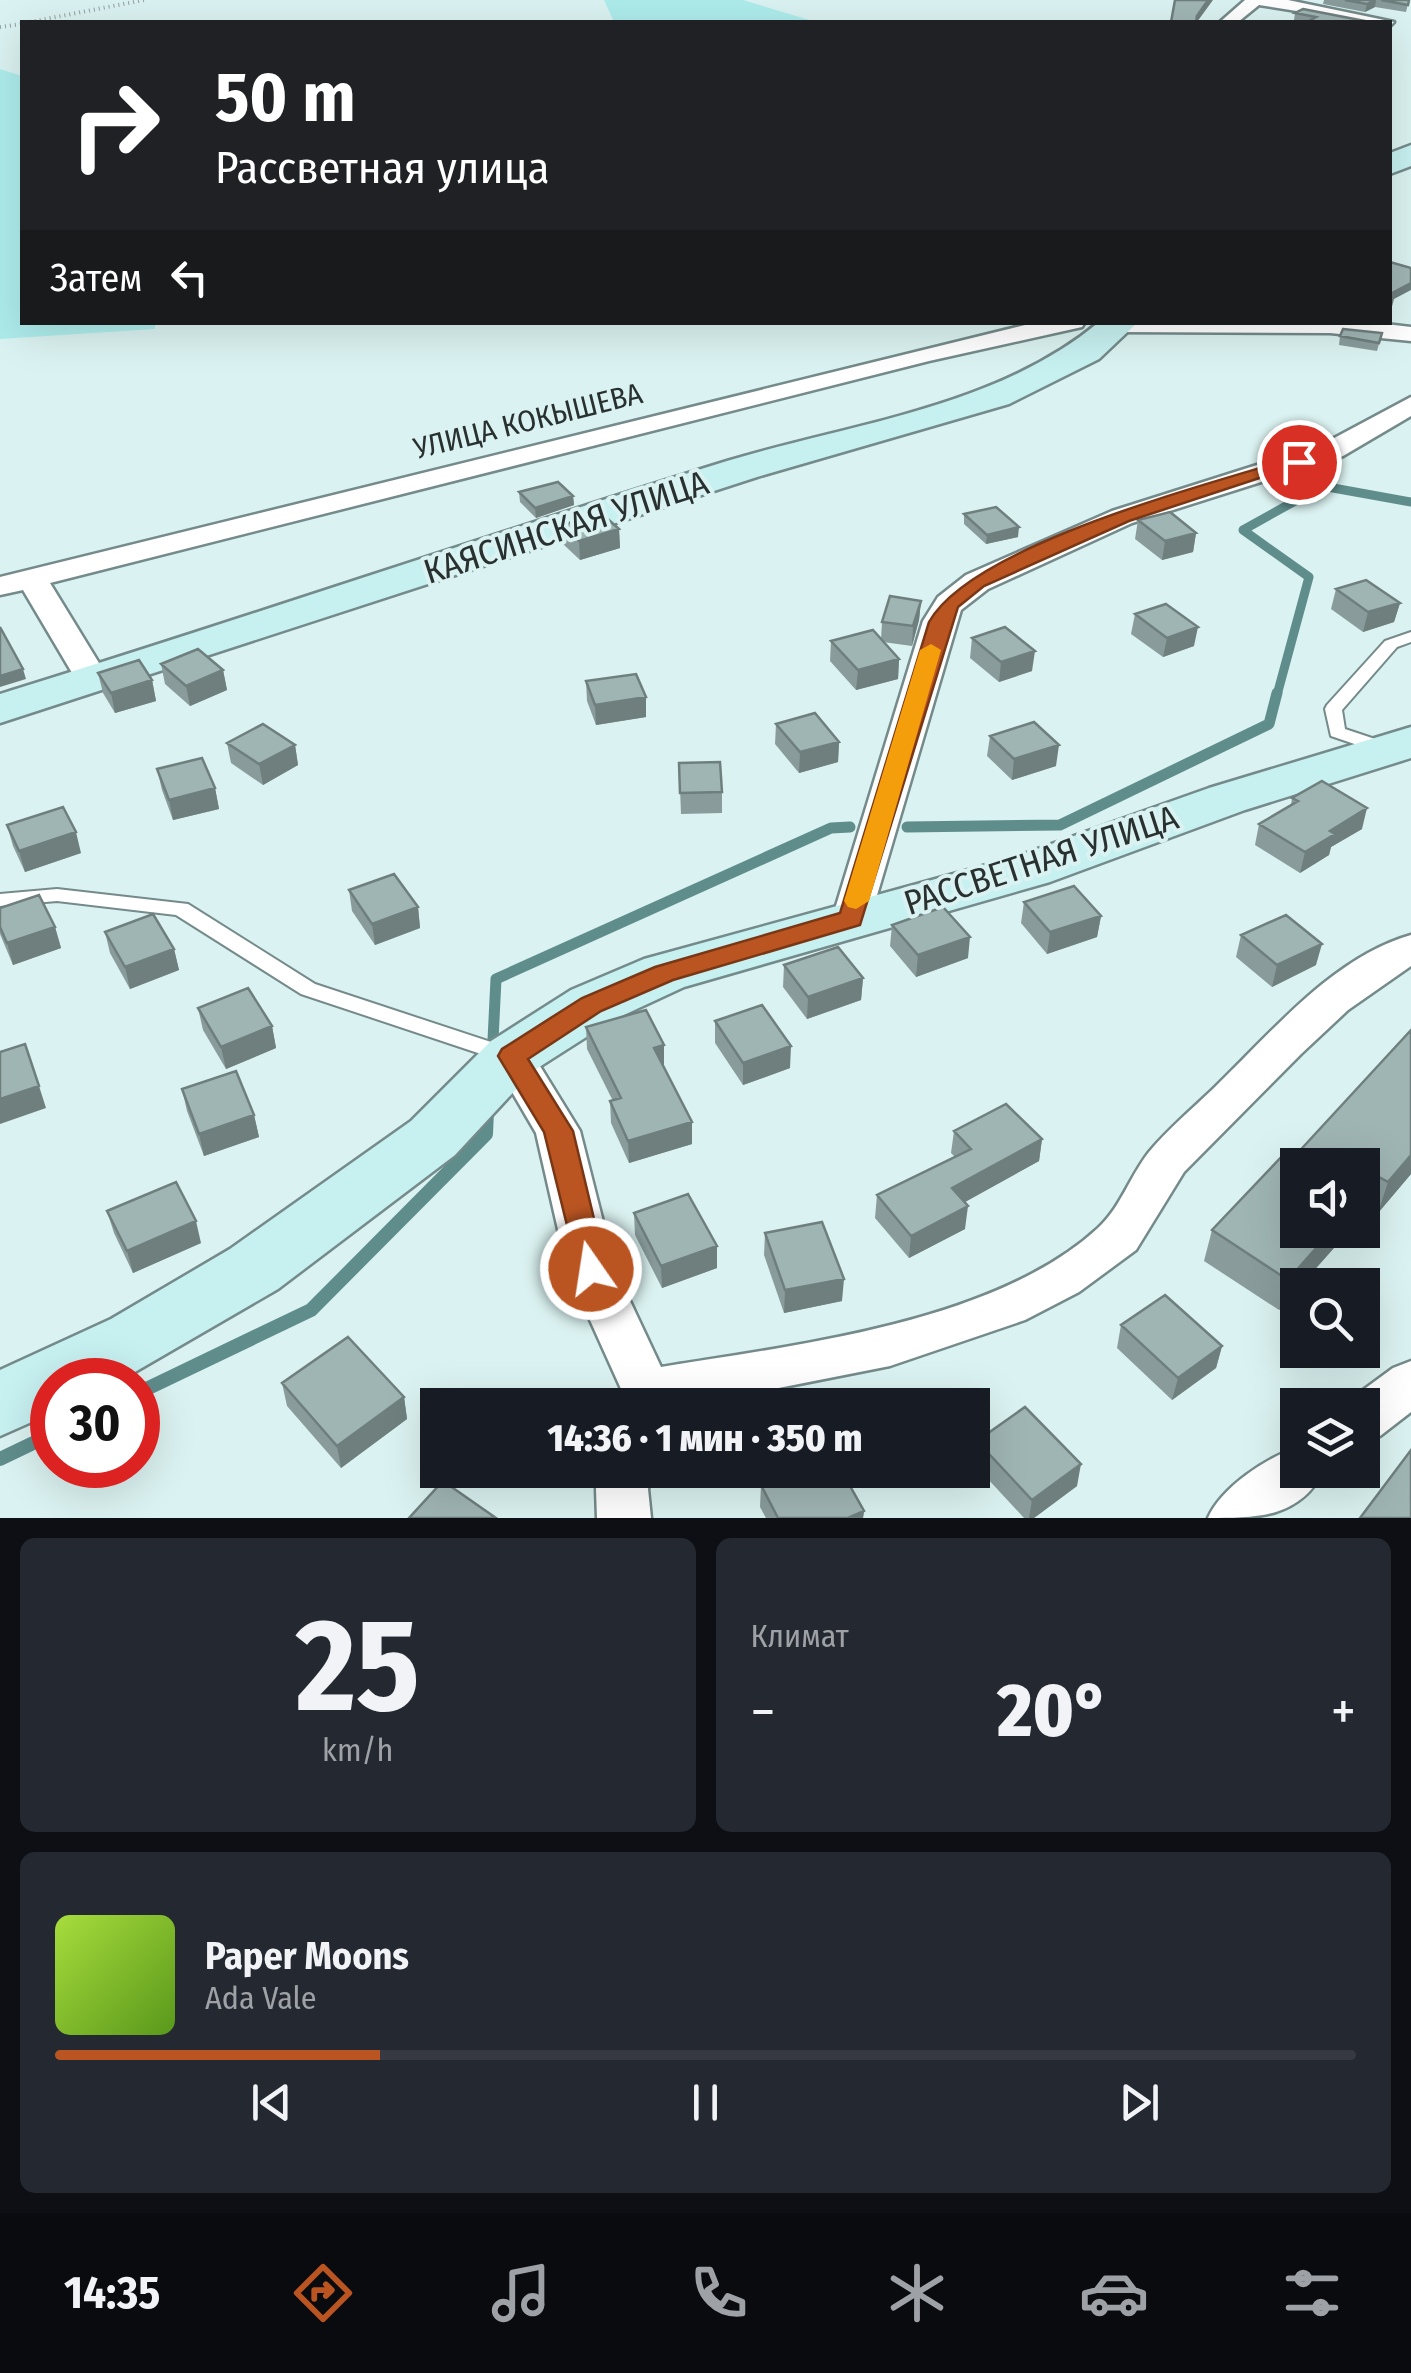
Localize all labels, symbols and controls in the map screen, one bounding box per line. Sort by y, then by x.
text: 50 m [215,56,356,140]
icon: right [50,60,180,190]
text: Рассветная улица [215,141,550,195]
icon: left [162,250,217,305]
text: Затем [50,255,142,301]
street label: УЛИЦА КОКЫШЕВА [409,375,646,467]
pin [1257,420,1342,505]
icon: arrive [1272,435,1327,490]
street label: КАЯСИНСКАЯ УЛИЦА [419,461,714,593]
street label: РАССВЕТНАЯ УЛИЦА [899,796,1184,924]
map controls [1280,1148,1380,1488]
button: sound [1280,1148,1380,1248]
position arrow [539,1217,643,1321]
button: search [1280,1268,1380,1368]
speed limit sign: 30 [30,1358,160,1488]
button: layers [1280,1388,1380,1488]
text: 14:36 · 1 мин · 350 m [548,1415,862,1461]
text: 25 [296,1588,420,1744]
text: Климат [751,1617,849,1655]
text: 20° [997,1666,1109,1756]
text: − [751,1679,775,1745]
text: + [1331,1679,1356,1745]
text: km/h [322,1731,393,1769]
text: Paper Moons [205,1933,409,1979]
text: Ada Vale [205,1979,317,2017]
icon: previous [244,2075,299,2130]
icon: pause [678,2075,733,2130]
icon: next [1112,2075,1167,2130]
icon: directions [288,2258,358,2328]
icon: music [486,2258,556,2328]
icon: phone [684,2258,754,2328]
icon: climate [882,2258,952,2328]
icon: car [1079,2258,1149,2328]
icon: filters [1277,2258,1347,2328]
text: 14:35 [64,2266,160,2320]

